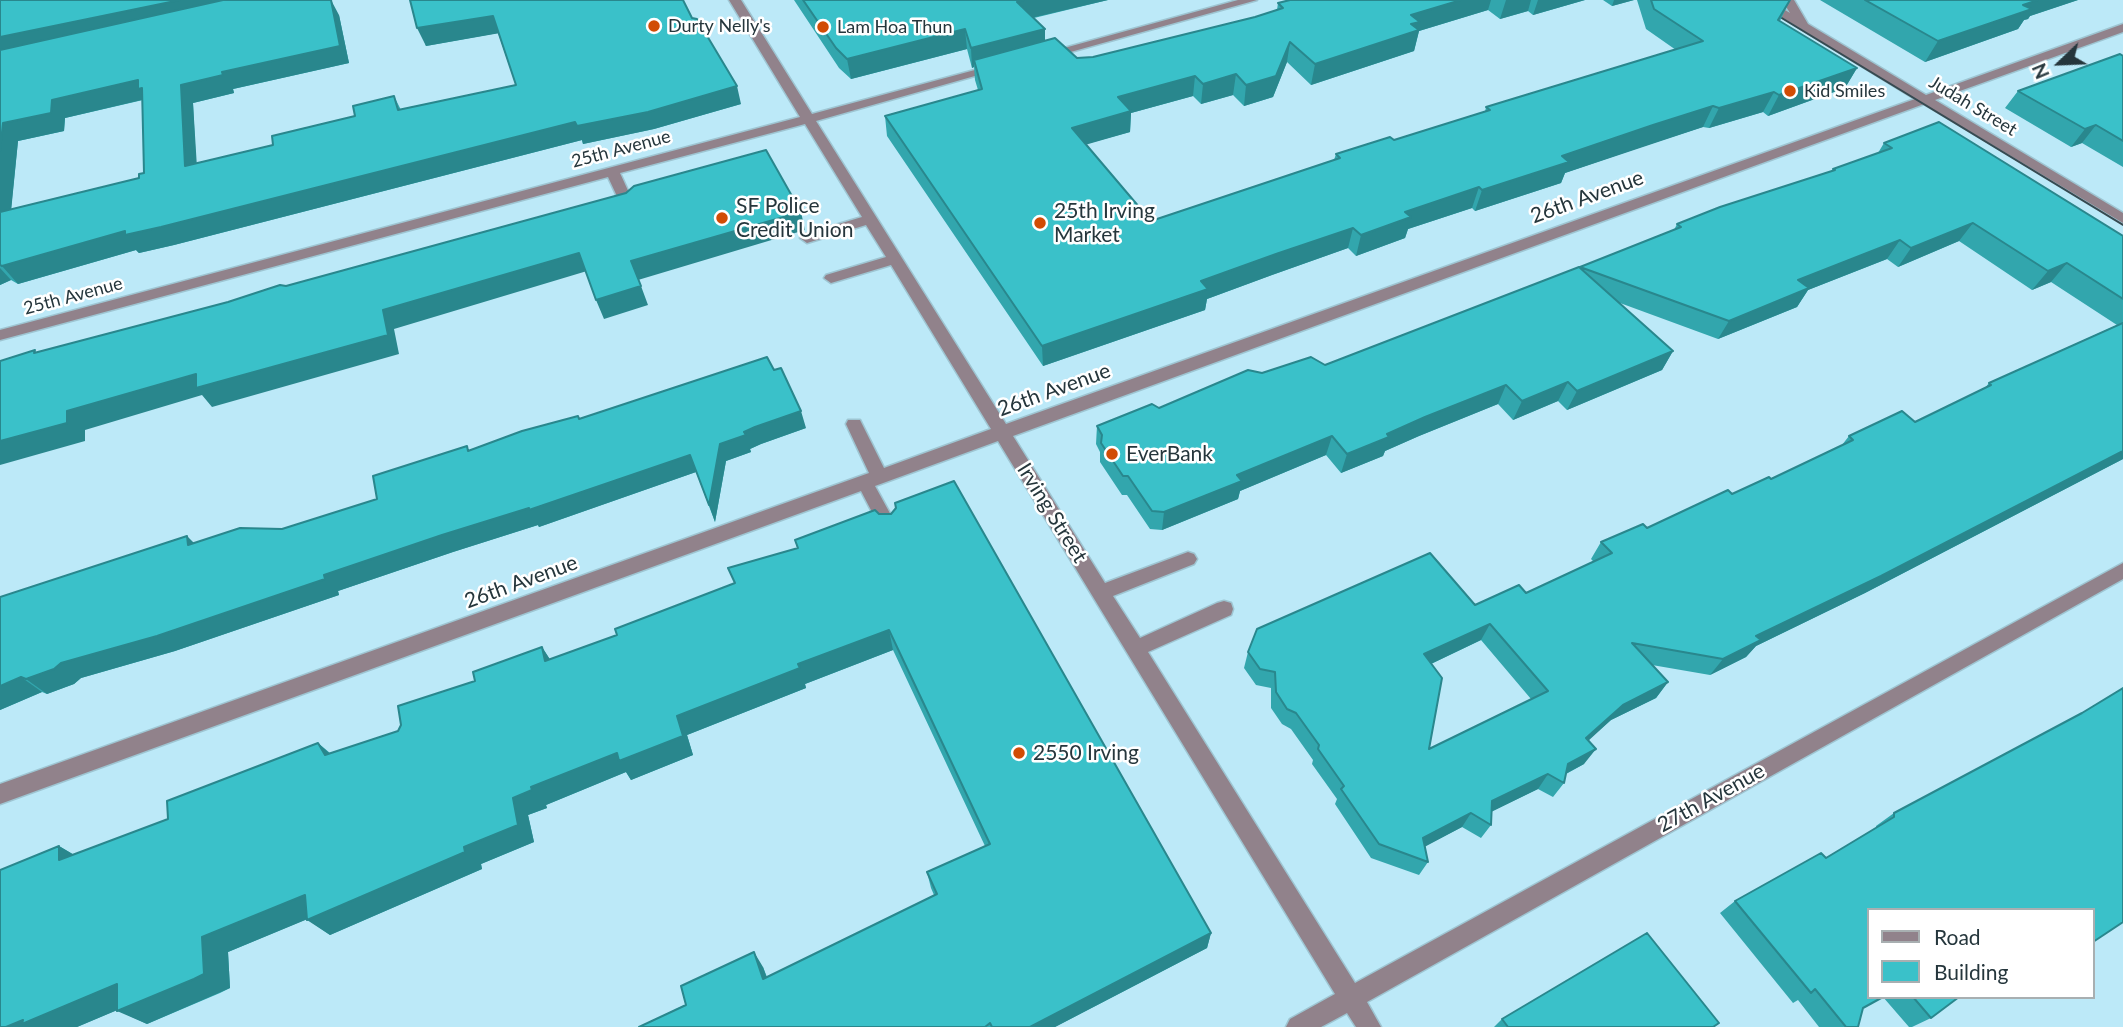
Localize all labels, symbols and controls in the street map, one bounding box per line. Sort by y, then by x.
place label: Durty Nelly's [668,15,771,37]
place label: Lam Hoa Thun [837,16,952,38]
marker: Durty Nelly's [646,18,662,34]
marker: Lam Hoa Thun [815,19,831,35]
north arrow [2025,28,2095,98]
text: N [2027,60,2054,83]
street label: Judah Street [1925,71,2021,141]
place label: Kid Smiles [1804,80,1885,102]
marker: Kid Smiles [1782,83,1798,99]
street label: 25th Avenue [569,125,673,173]
street label: 26th Avenue [1527,165,1647,229]
place label: SF Police Credit Union [736,193,853,243]
place label: 25th Irving Market [1054,198,1155,248]
marker: SF Police Credit Union [714,210,730,226]
marker: 25th Irving Market [1032,215,1048,231]
street label: 25th Avenue [21,272,125,320]
street label: 26th Avenue [994,358,1114,422]
place label: EverBank [1126,441,1213,467]
marker: EverBank [1104,446,1120,462]
street label: Irving Street [1011,459,1093,567]
street label: 26th Avenue [461,550,581,614]
place label: 2550 Irving [1033,740,1139,766]
marker: 2550 Irving [1011,745,1027,761]
street label: 27th Avenue [1653,758,1769,838]
legend [1868,908,2095,999]
text: Road [1934,924,1981,949]
text: Building [1934,959,2009,984]

